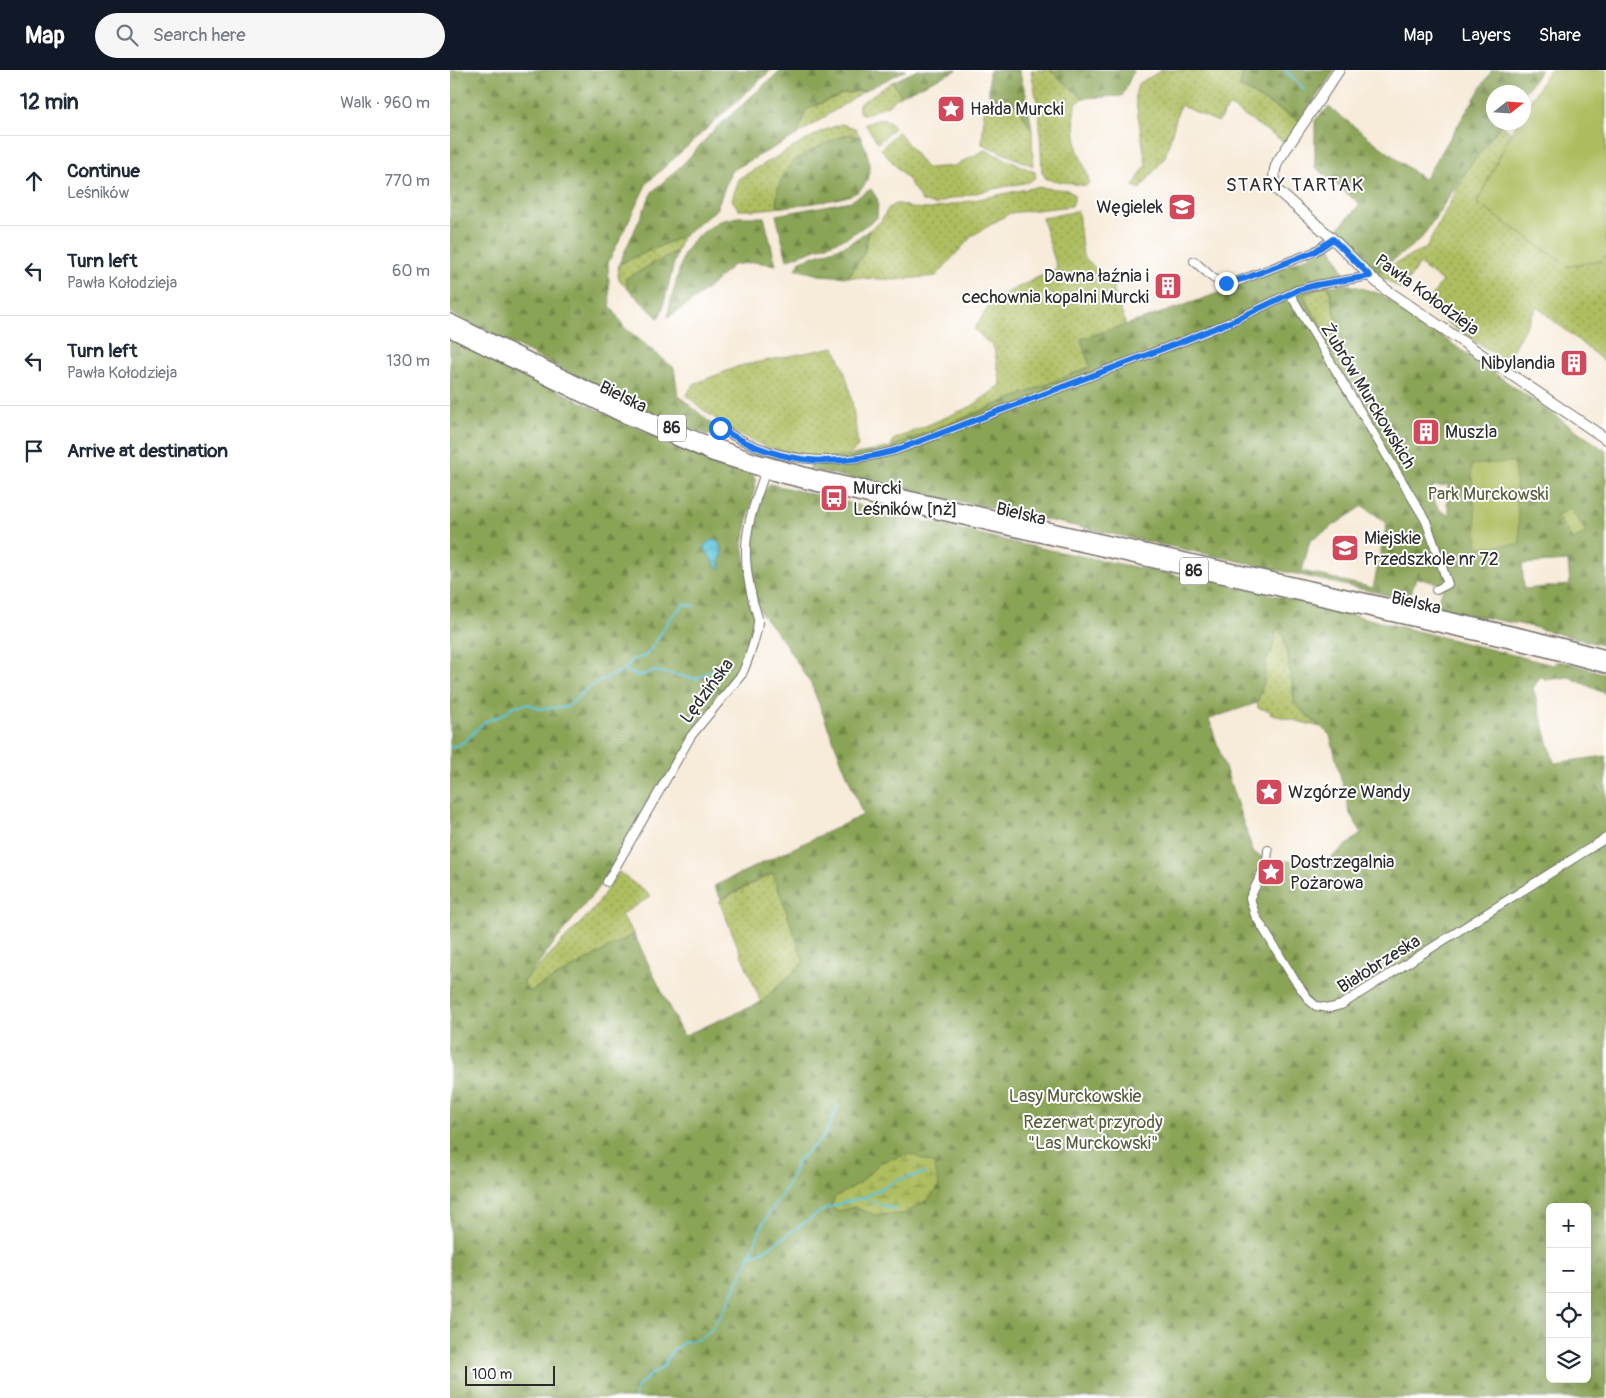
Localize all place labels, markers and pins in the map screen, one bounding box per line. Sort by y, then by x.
place icon: Hałda Murcki [936,94,966,124]
place label: Hałda Murcki [970,98,1064,121]
school or university icon: Węgielek [1167,192,1197,222]
place label: Węgielek [1096,196,1163,219]
place label: Dawna łaźnia i cechownia kopalni Murcki [962,265,1149,309]
building icon: Dawna łaźnia i cechownia kopalni Murcki [1153,271,1183,301]
building icon: Nibylandia [1559,348,1589,378]
place label: Nibylandia [1480,352,1555,375]
building icon: Muszla [1411,417,1441,447]
place label: Muszla [1445,421,1497,444]
place label: Murcki Leśników [nż] [853,477,958,521]
bus stop icon: Murcki Leśników [nż] [819,483,849,513]
place label: Miejskie Przedszkole nr 72 [1364,527,1499,571]
school or university icon: Miejskie Przedszkole nr 72 [1330,533,1360,563]
place icon: Wzgórze Wandy [1254,777,1284,807]
place label: Wzgórze Wandy [1288,781,1410,804]
place label: Dostrzegalnia Pożarowa [1290,851,1394,895]
place icon: Dostrzegalnia Pożarowa [1256,857,1286,887]

